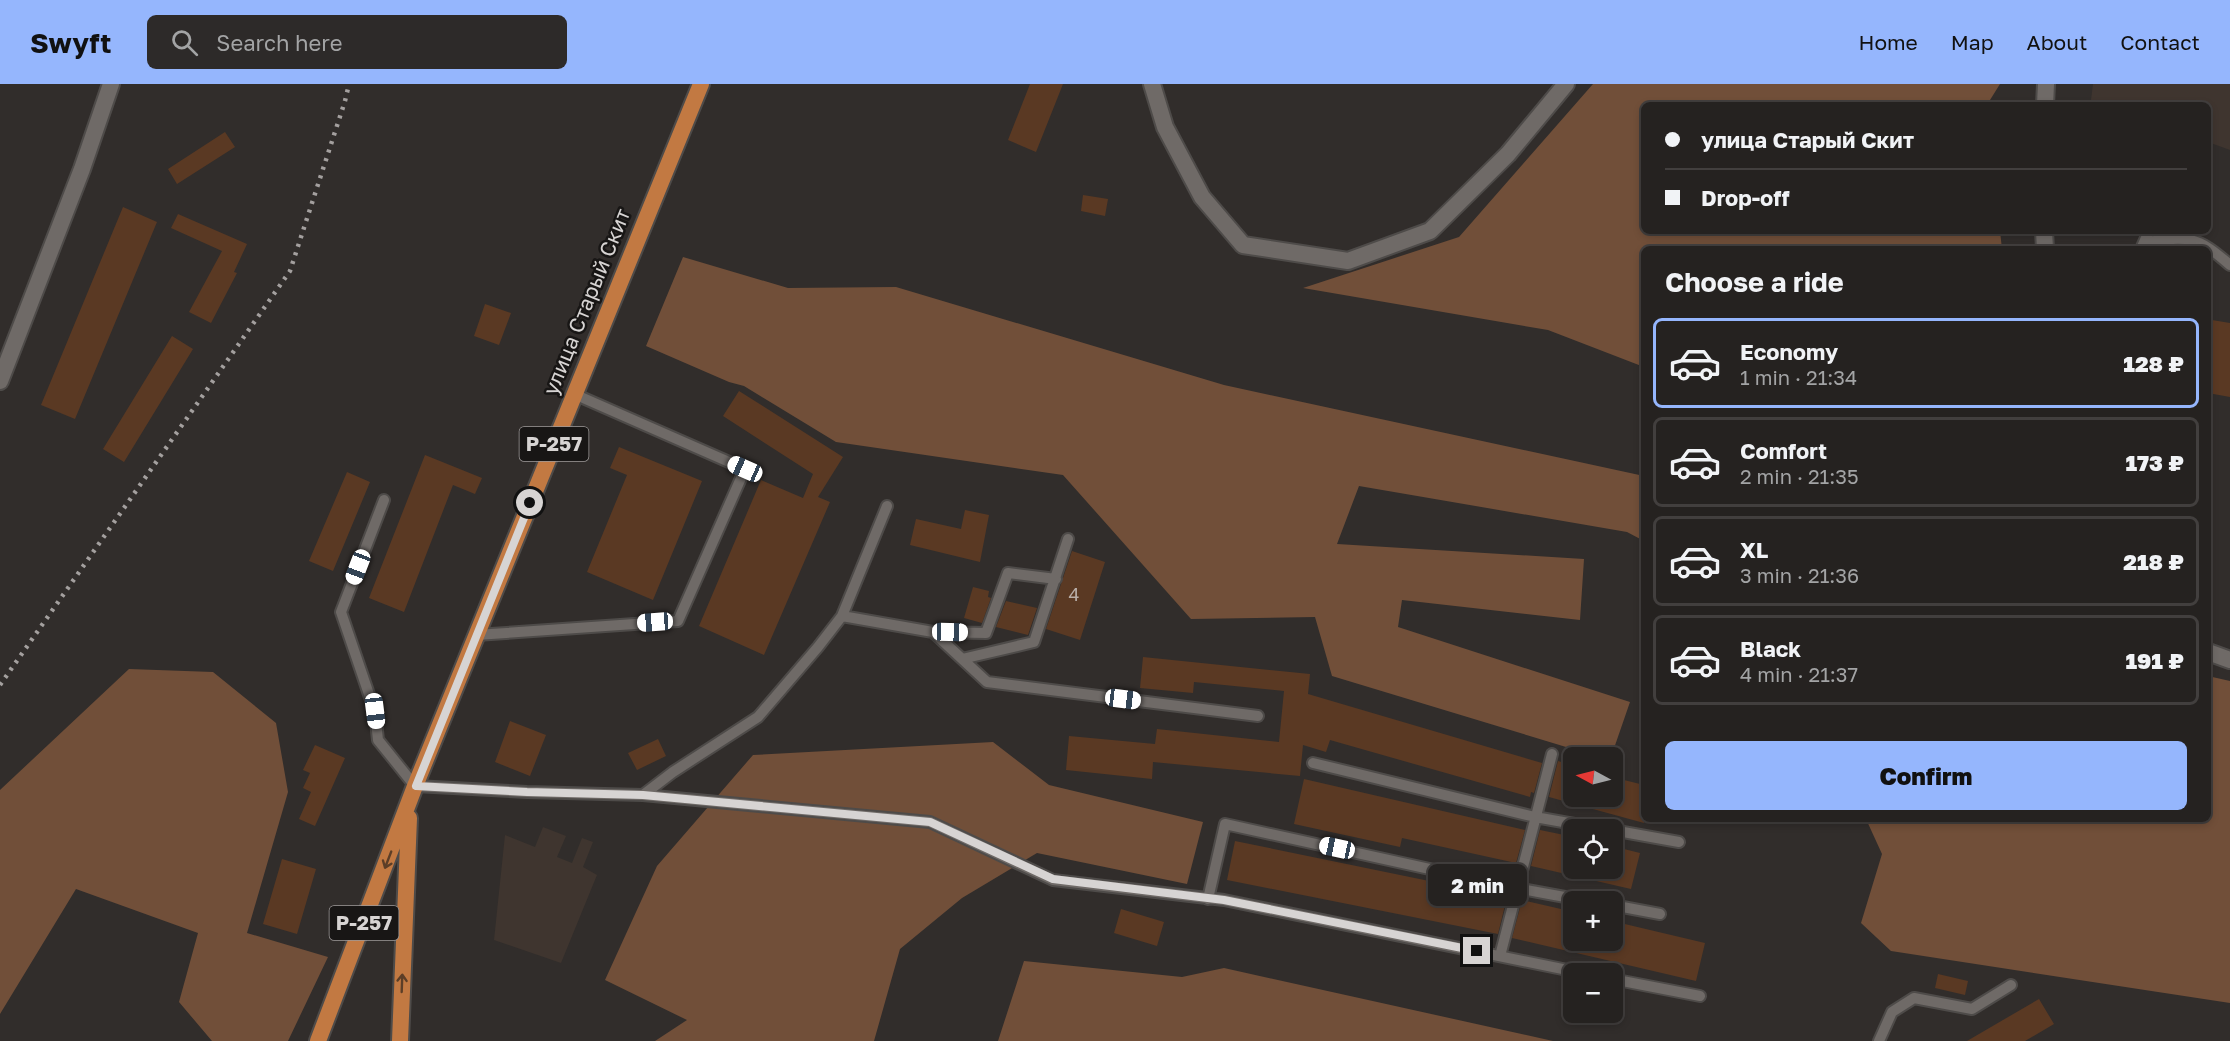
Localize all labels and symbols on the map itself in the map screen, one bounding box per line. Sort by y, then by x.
street label: улица Старый Скит [537,205,635,399]
road number: Р-257 [520,427,588,461]
car [725,453,765,485]
route start [516,489,543,516]
car [343,547,373,587]
house number: 4 [1069,583,1080,605]
car [636,612,674,632]
car [932,623,968,641]
car [1104,688,1142,710]
car [364,692,386,730]
north arrow [1563,747,1623,807]
car [1318,835,1356,861]
one-way arrow [382,850,393,869]
callout: 2 min [1428,864,1526,906]
road number: Р-257 [330,906,398,940]
route end [1463,937,1490,964]
one-way arrow [397,973,408,993]

